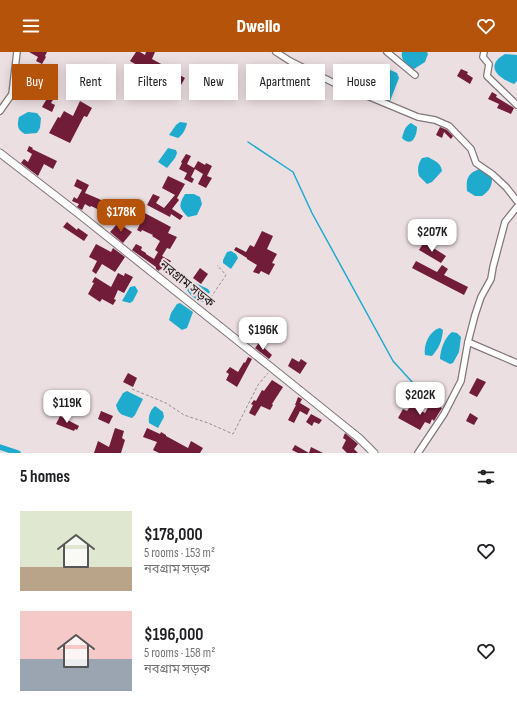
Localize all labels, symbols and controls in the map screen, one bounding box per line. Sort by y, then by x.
icon: menu [20,15,42,37]
icon: heart [475,15,497,37]
text: Dwello [236,16,281,37]
chip: Buy [12,64,58,100]
chip: Rent [66,64,116,100]
chip: Filters [124,64,181,100]
chip: New [189,64,238,100]
chip: Apartment [246,64,325,100]
chip: House [333,64,390,100]
pin: $178K [93,199,149,233]
text: $178K [106,204,136,220]
pin: $207K [404,219,460,253]
text: $207K [417,224,447,240]
street label: নবগ্রাম সড়ক [156,256,218,311]
pin: $196K [235,317,291,351]
text: $196K [248,322,278,338]
pin: $202K [392,382,448,416]
text: $202K [405,387,435,403]
pin: $119K [39,390,95,424]
text: $119K [52,395,82,411]
icon: filters [475,466,497,488]
text: 5 homes [20,467,70,487]
text: $178,000 [144,525,203,545]
icon: home [52,527,100,575]
icon: heart [475,540,497,562]
text: 5 rooms · 153 m² [144,545,215,561]
text: নবগ্রাম সড়ক [144,561,210,577]
text: $196,000 [144,625,203,645]
icon: home [52,627,100,675]
icon: heart [475,640,497,662]
text: 5 rooms · 158 m² [144,645,215,661]
text: নবগ্রাম সড়ক [144,661,210,677]

